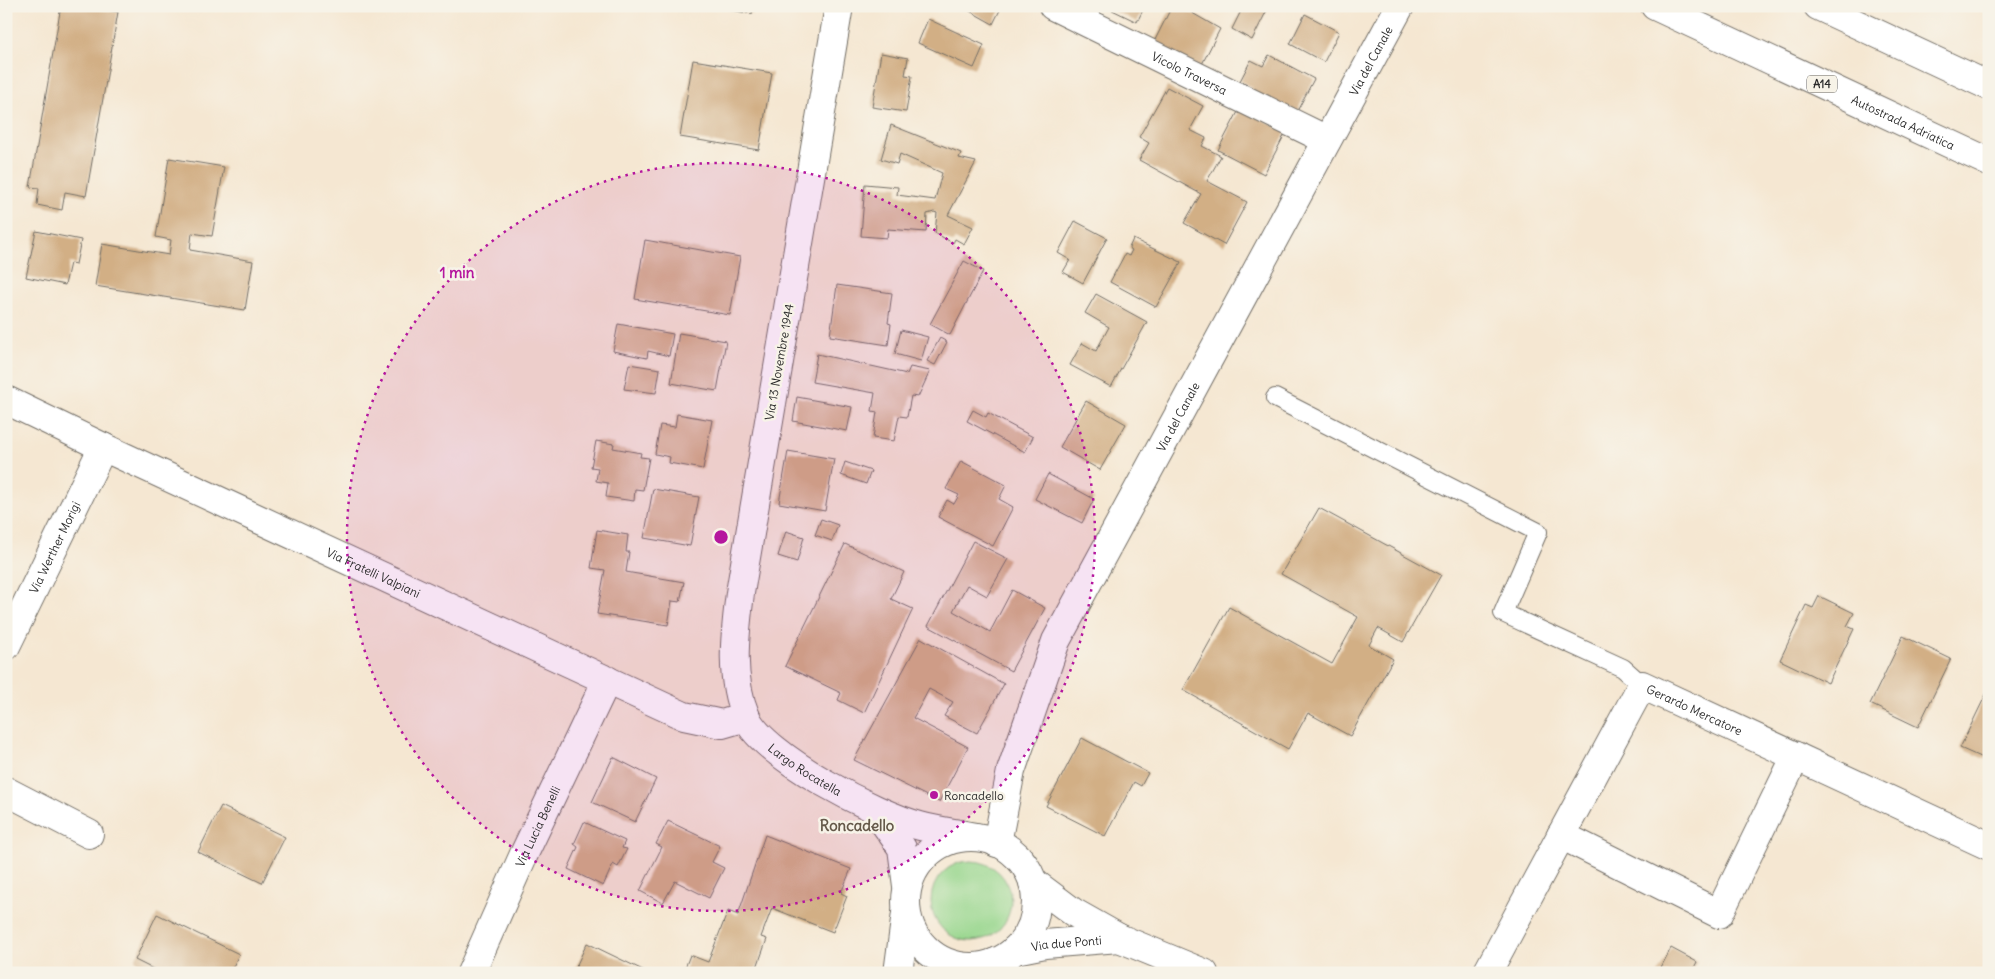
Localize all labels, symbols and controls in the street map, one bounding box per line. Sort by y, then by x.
street label: Via del Canale [1346,23,1395,98]
street label: Vicolo Traversa [1149,48,1230,98]
road number: A14 [1807,76,1837,92]
street label: Autostrada Adriatica [1849,91,1957,153]
text: 1 min [440,263,475,282]
street label: Via 13 Novembre 1944 [761,302,797,421]
street label: Via del Canale [1153,379,1202,454]
street label: Via Werther Morigi [25,499,83,596]
centre of rings [712,528,730,546]
street label: Via Fratelli Valpiani [324,544,423,600]
street label: Gerardo Mercatore [1644,681,1745,738]
street label: Largo Rocatella [765,740,844,799]
street label: Via Lucia Benelli [512,783,563,869]
place label: Roncadello [944,788,1004,803]
marker: Roncadello [928,789,940,801]
district label: Roncadello [820,816,895,835]
street label: Via due Ponti [1030,932,1102,954]

